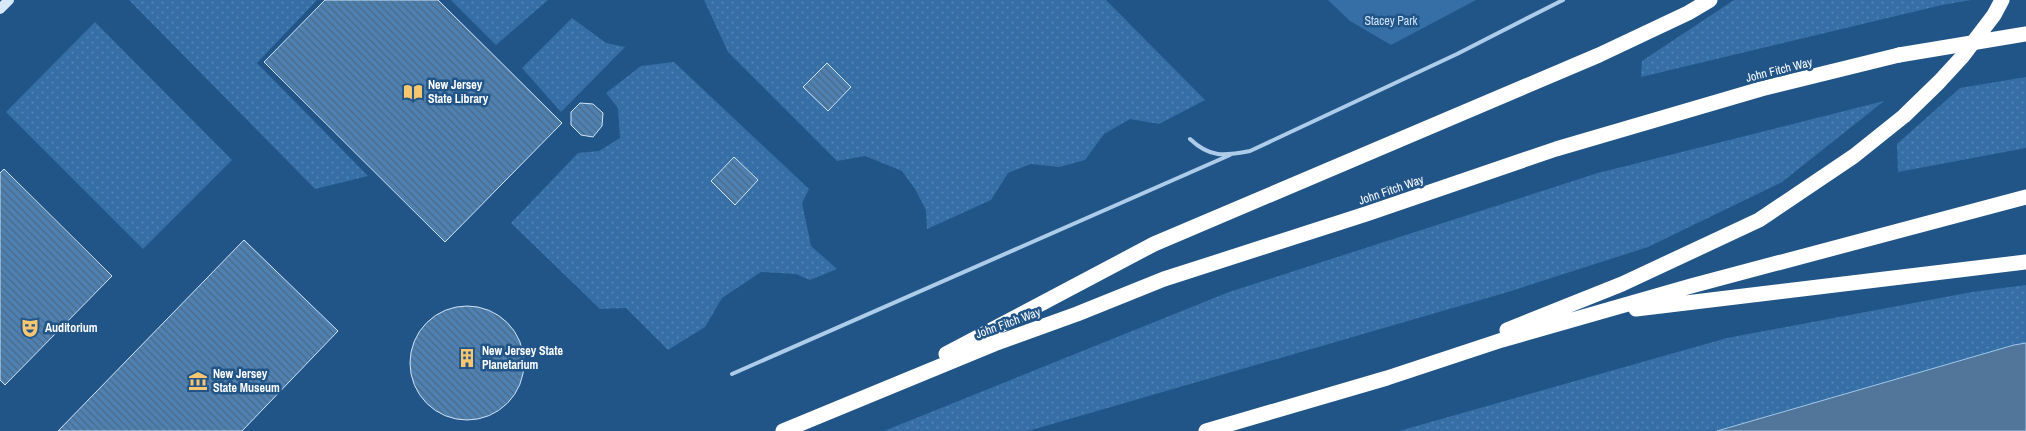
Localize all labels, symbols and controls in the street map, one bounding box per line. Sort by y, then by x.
park label: Stacey Park [1364,13,1418,29]
street label: John Fitch Way [1744,54,1814,86]
place label: New Jersey State Library [428,77,489,107]
library icon: New Jersey State Library [402,81,424,103]
street label: John Fitch Way [1356,171,1426,209]
street label: John Fitch Way [973,304,1043,342]
theatre icon: Auditorium [19,317,41,339]
place label: Auditorium [45,320,98,336]
place label: New Jersey State Planetarium [482,343,563,373]
building icon: New Jersey State Planetarium [456,347,478,369]
place label: New Jersey State Museum [213,366,280,396]
museum icon: New Jersey State Museum [187,370,209,392]

